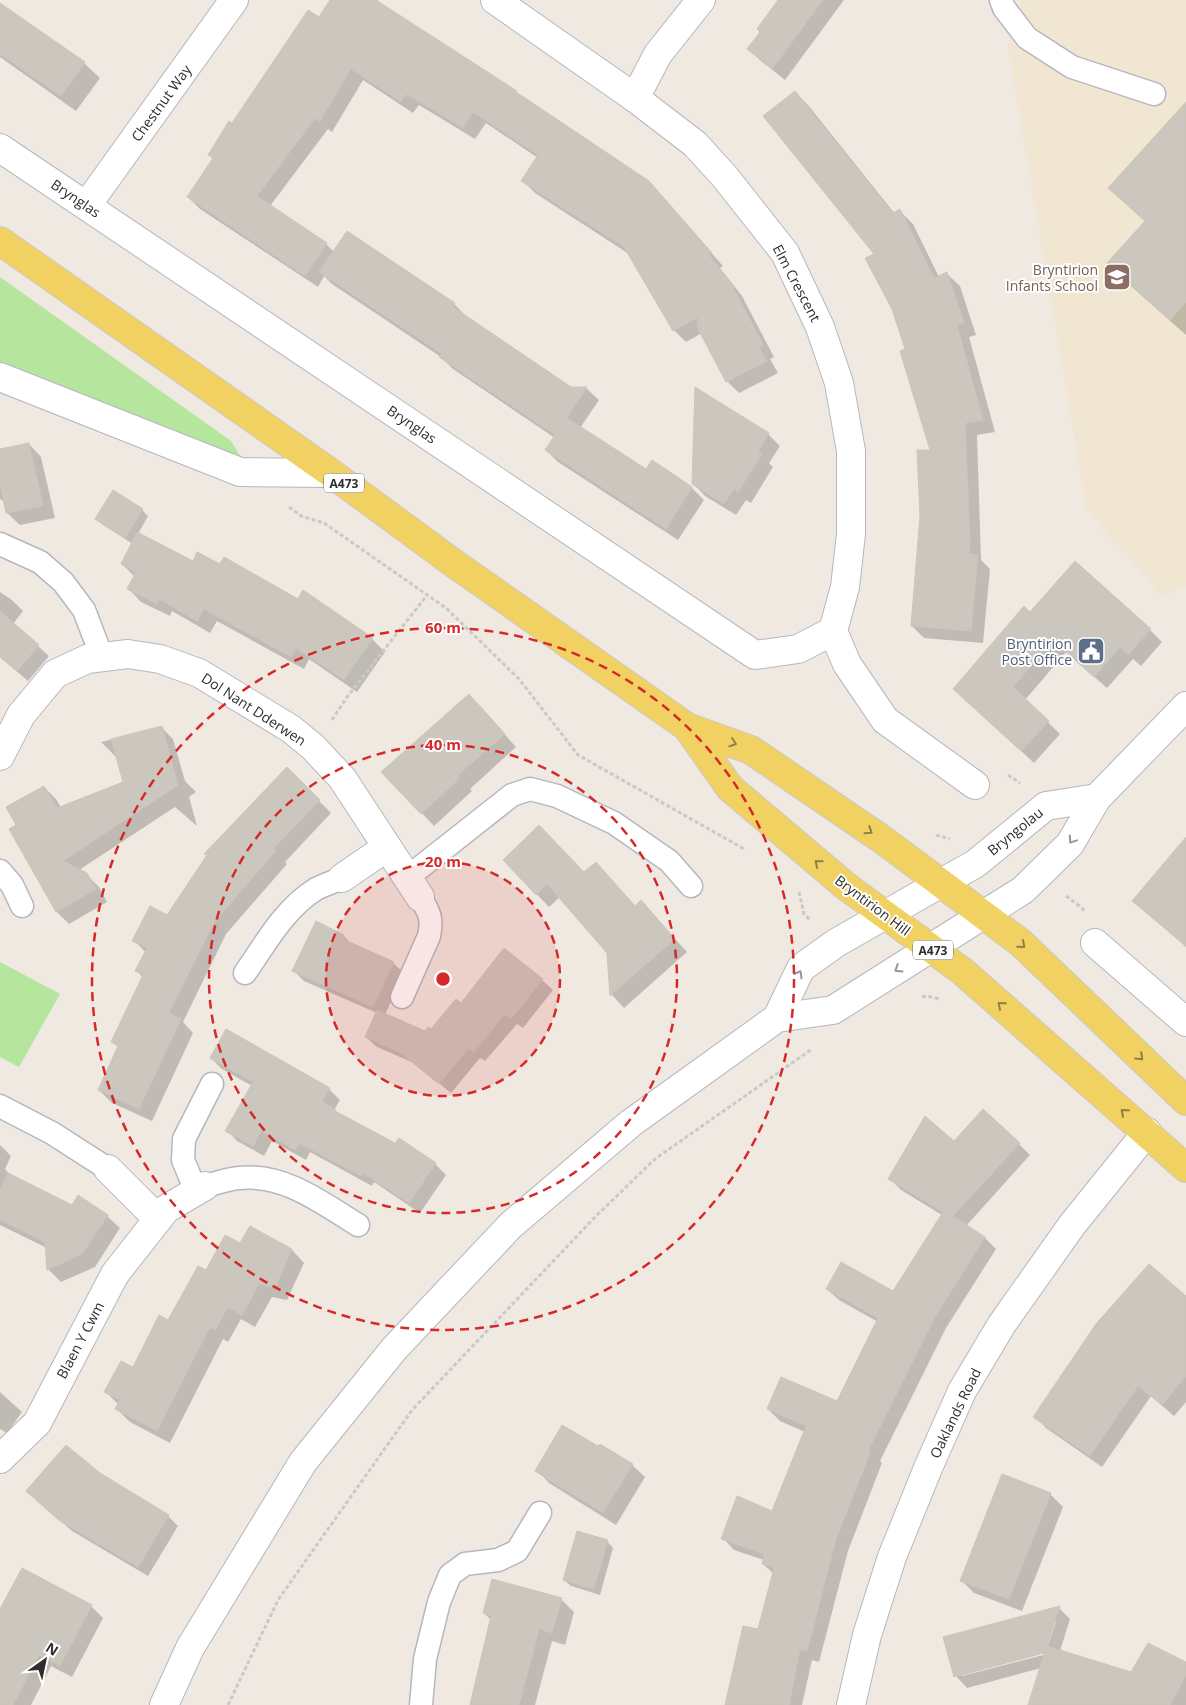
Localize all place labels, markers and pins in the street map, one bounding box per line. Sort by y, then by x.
place label: Bryntirion Infants School [1006,260,1098,295]
school or university icon: Bryntirion Infants School [1102,262,1132,292]
place label: Bryntirion Post Office [1001,634,1072,669]
public building icon: Bryntirion Post Office [1076,636,1106,666]
centre of rings [434,970,452,988]

